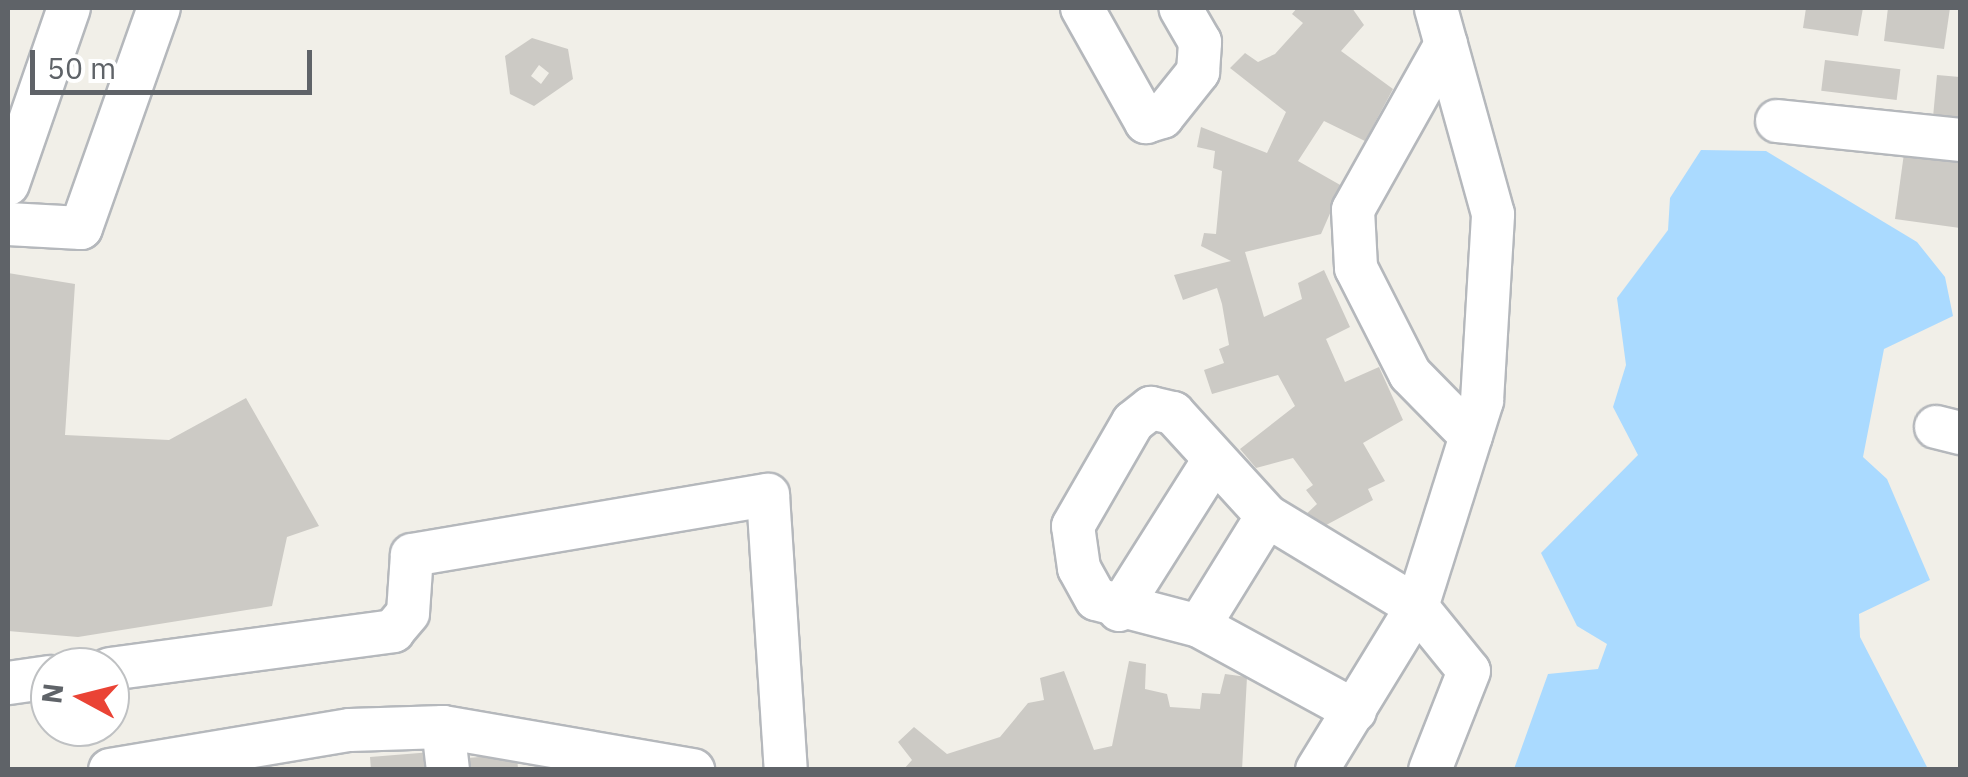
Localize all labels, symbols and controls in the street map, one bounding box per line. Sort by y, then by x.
scale bar [35,30,318,92]
text: 50 m [47,48,116,87]
north arrow [30,647,130,747]
text: N [32,681,71,706]

